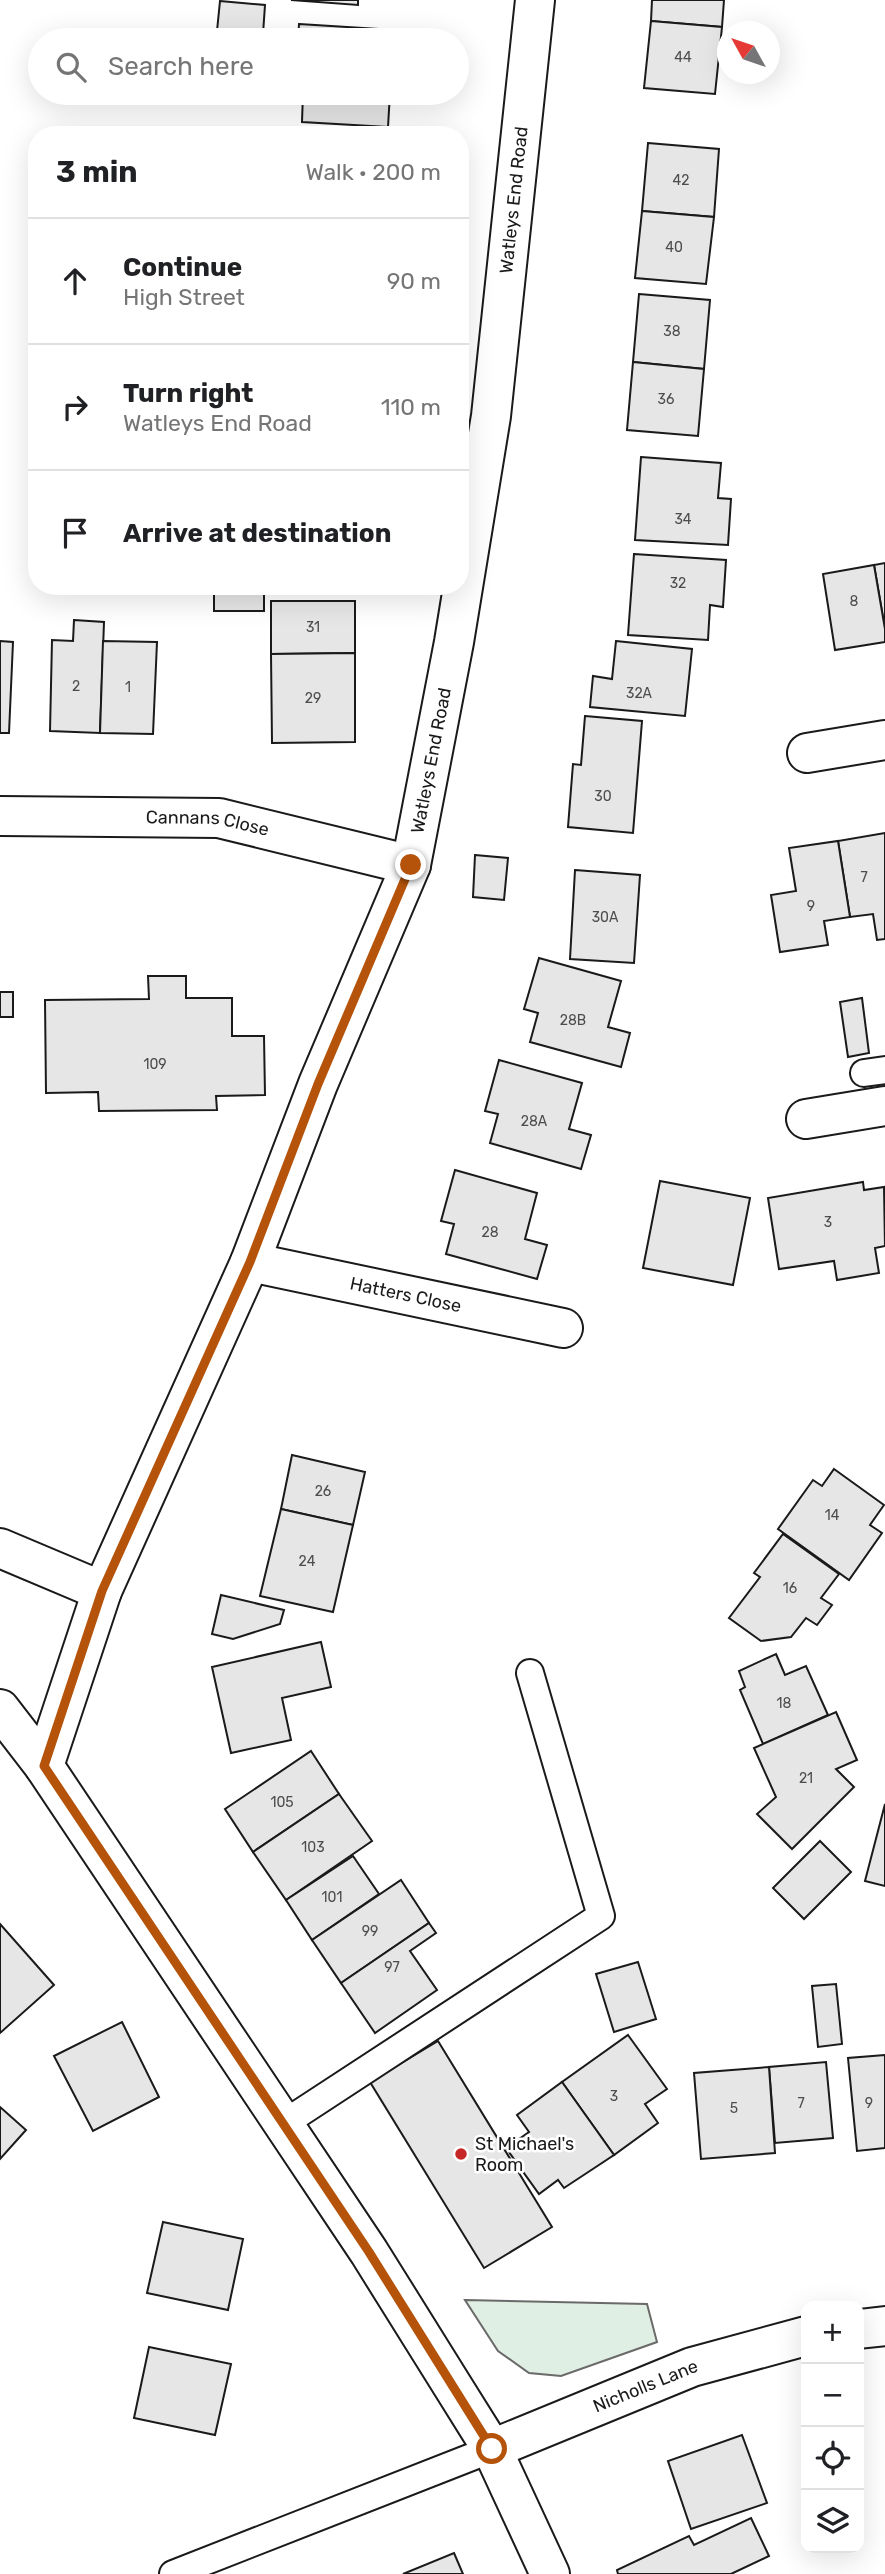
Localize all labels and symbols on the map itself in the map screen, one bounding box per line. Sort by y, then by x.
north arrow [717,21,780,84]
house number: 44 [674,49,692,66]
street label: Watleys End Road [495,125,533,275]
house number: 42 [673,172,689,189]
house number: 40 [665,239,683,256]
house number: 38 [663,323,681,340]
house number: 36 [658,391,674,408]
house number: 34 [674,511,692,528]
house number: 32 [670,575,686,592]
house number: 8 [850,593,859,610]
house number: 31 [306,619,320,636]
house number: 2 [72,678,80,695]
house number: 1 [125,679,131,696]
house number: 32A [626,685,653,702]
street label: Watleys End Road [406,686,456,835]
house number: 29 [305,690,321,707]
house number: 30 [594,788,612,805]
street label: Cannans Close [146,806,271,841]
route end [395,849,426,880]
house number: 7 [860,869,868,886]
house number: 9 [807,898,815,915]
house number: 30A [592,909,619,926]
house number: 28B [560,1012,586,1029]
house number: 109 [143,1056,167,1073]
house number: 28A [521,1113,548,1130]
house number: 3 [824,1214,832,1231]
house number: 28 [481,1224,499,1241]
street label: Hatters Close [348,1272,463,1317]
house number: 26 [315,1483,331,1500]
house number: 14 [825,1507,840,1524]
house number: 24 [299,1553,316,1570]
house number: 16 [783,1580,797,1597]
house number: 18 [777,1695,792,1712]
house number: 21 [799,1770,813,1787]
house number: 105 [270,1794,294,1811]
house number: 103 [301,1839,325,1856]
house number: 101 [322,1889,342,1906]
house number: 99 [362,1923,378,1940]
house number: 97 [384,1959,400,1976]
house number: 3 [610,2088,618,2105]
house number: 7 [797,2095,805,2112]
house number: 9 [865,2095,873,2112]
house number: 5 [730,2100,738,2117]
place label: St Michael's Room [475,2133,574,2176]
marker: St Michael's Room [453,2146,469,2162]
street label: Nicholls Lane [590,2355,700,2417]
route start [476,2433,507,2464]

